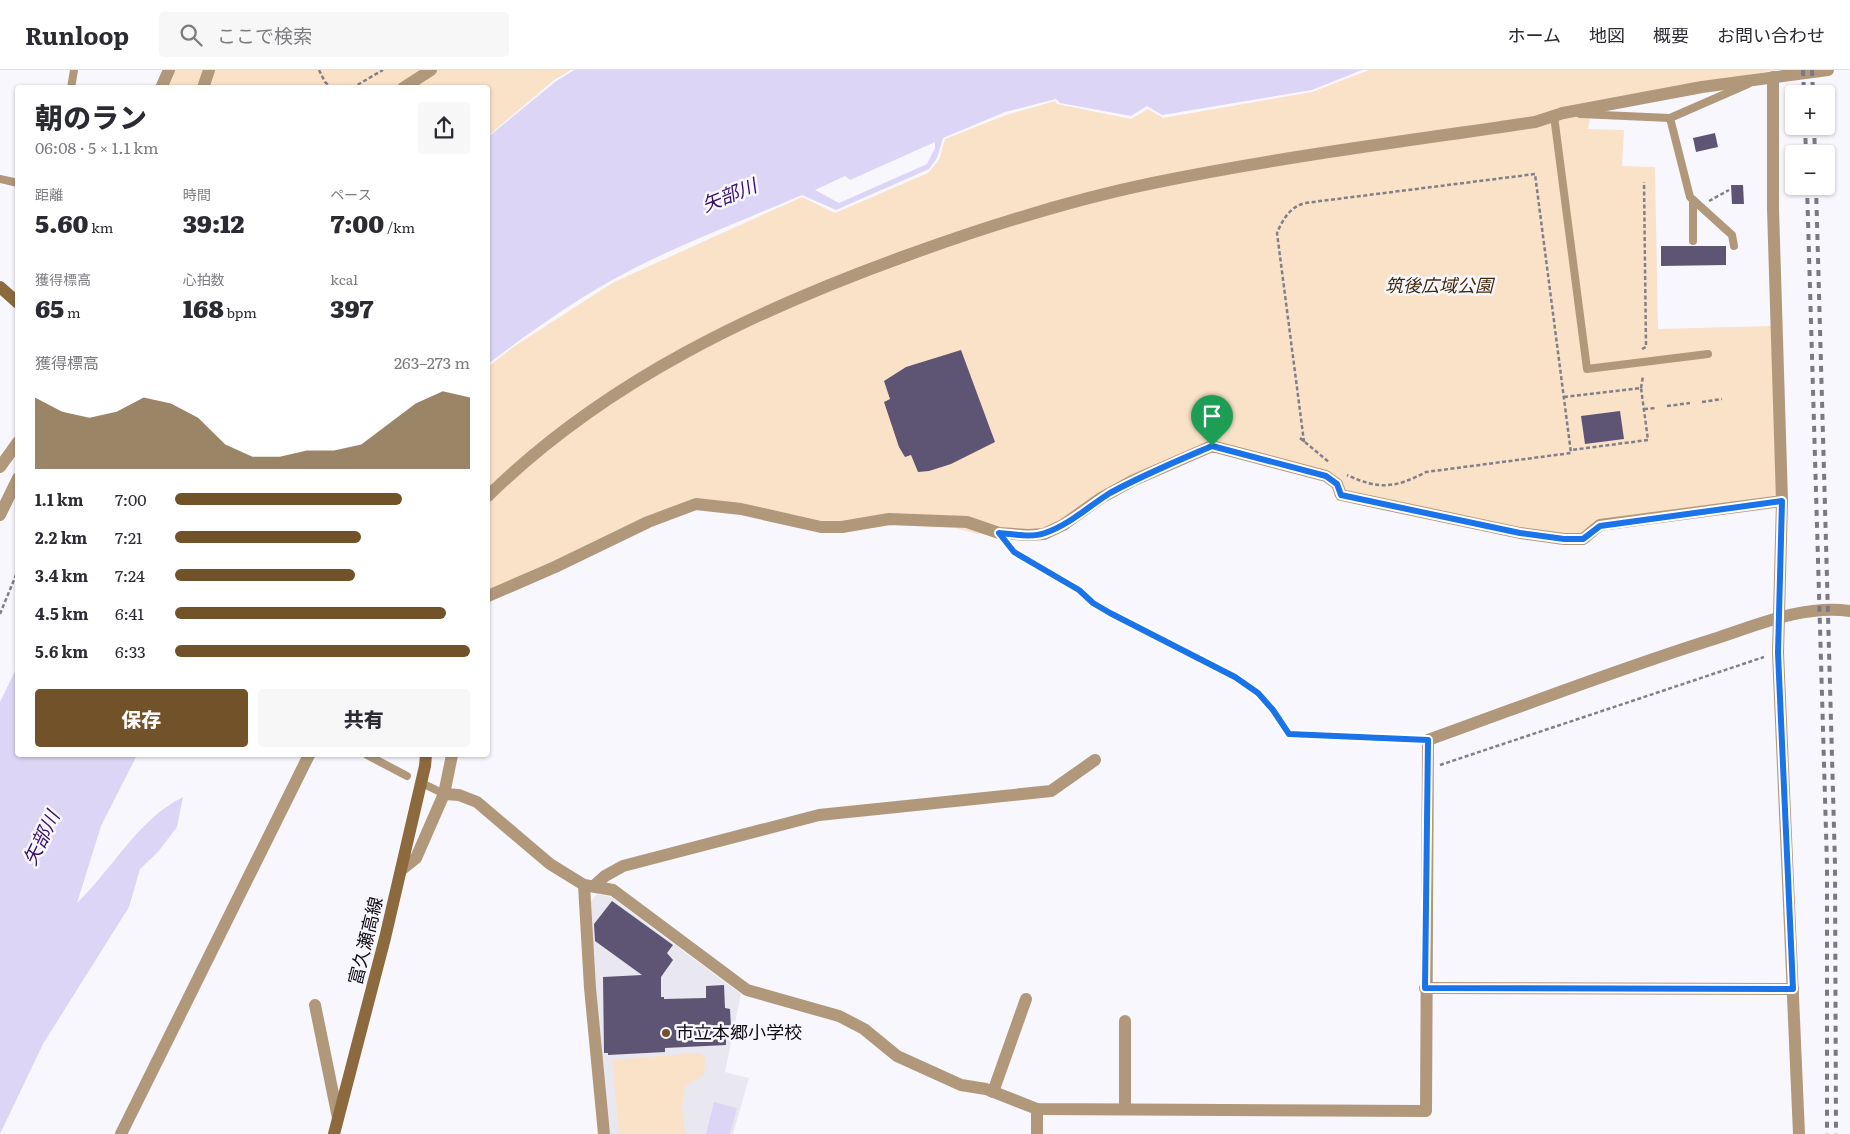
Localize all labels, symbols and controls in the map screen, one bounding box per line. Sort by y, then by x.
search box [159,12,509,57]
text: Runloop [25,17,129,52]
icon: search [177,21,205,49]
text: ここで検索 [217,21,312,49]
text: ホーム [1508,21,1561,48]
text: 地図 [1589,21,1625,48]
text: 概要 [1653,21,1689,48]
text: お問い合わせ [1717,21,1825,48]
map controls [1785,85,1835,195]
button: + [1785,85,1835,135]
text: 朝のラン [35,95,147,137]
button: share [418,102,470,154]
text: 06:08 · 5 × 1.1 km [35,135,159,159]
button: − [1785,145,1835,195]
water label: 矢部川 [697,170,762,218]
text: 距離 [35,184,63,204]
text: 時間 [183,184,211,204]
text: ペース [330,184,372,204]
text: 5.60 [35,204,89,241]
text: 39:12 [183,204,244,241]
text: 7:00 [330,204,384,241]
text: km [89,217,113,237]
text: /km [384,217,415,237]
text: 獲得標高 [35,269,91,289]
text: 心拍数 [183,269,225,289]
text: kcal [330,269,358,289]
park label: 筑後広域公園 [1385,271,1496,298]
text: 65 [35,289,64,326]
text: 168 [183,289,224,326]
text: 397 [330,289,373,326]
text: m [64,302,81,322]
text: bpm [224,302,257,322]
text: 獲得標高 [35,350,99,374]
text: 263–273 m [394,350,470,374]
pin [1191,395,1233,446]
icon: arrive [1198,402,1226,430]
text: 1.1 km [35,487,83,511]
text: 7:00 [115,487,147,511]
text: 2.2 km [35,525,87,549]
text: 7:21 [115,525,143,549]
text: 3.4 km [35,563,88,587]
text: 7:24 [115,563,145,587]
text: 4.5 km [35,601,88,625]
text: 6:41 [115,601,144,625]
text: 5.6 km [35,639,88,663]
text: 6:33 [115,639,146,663]
button: 保存 [35,689,248,747]
button: 共有 [258,689,470,747]
water label: 矢部川 [15,804,66,869]
street label: 富久瀬高線 [341,894,389,988]
place label: 市立本郷小学校 [676,1018,802,1045]
marker: 市立本郷小学校 [660,1027,672,1039]

